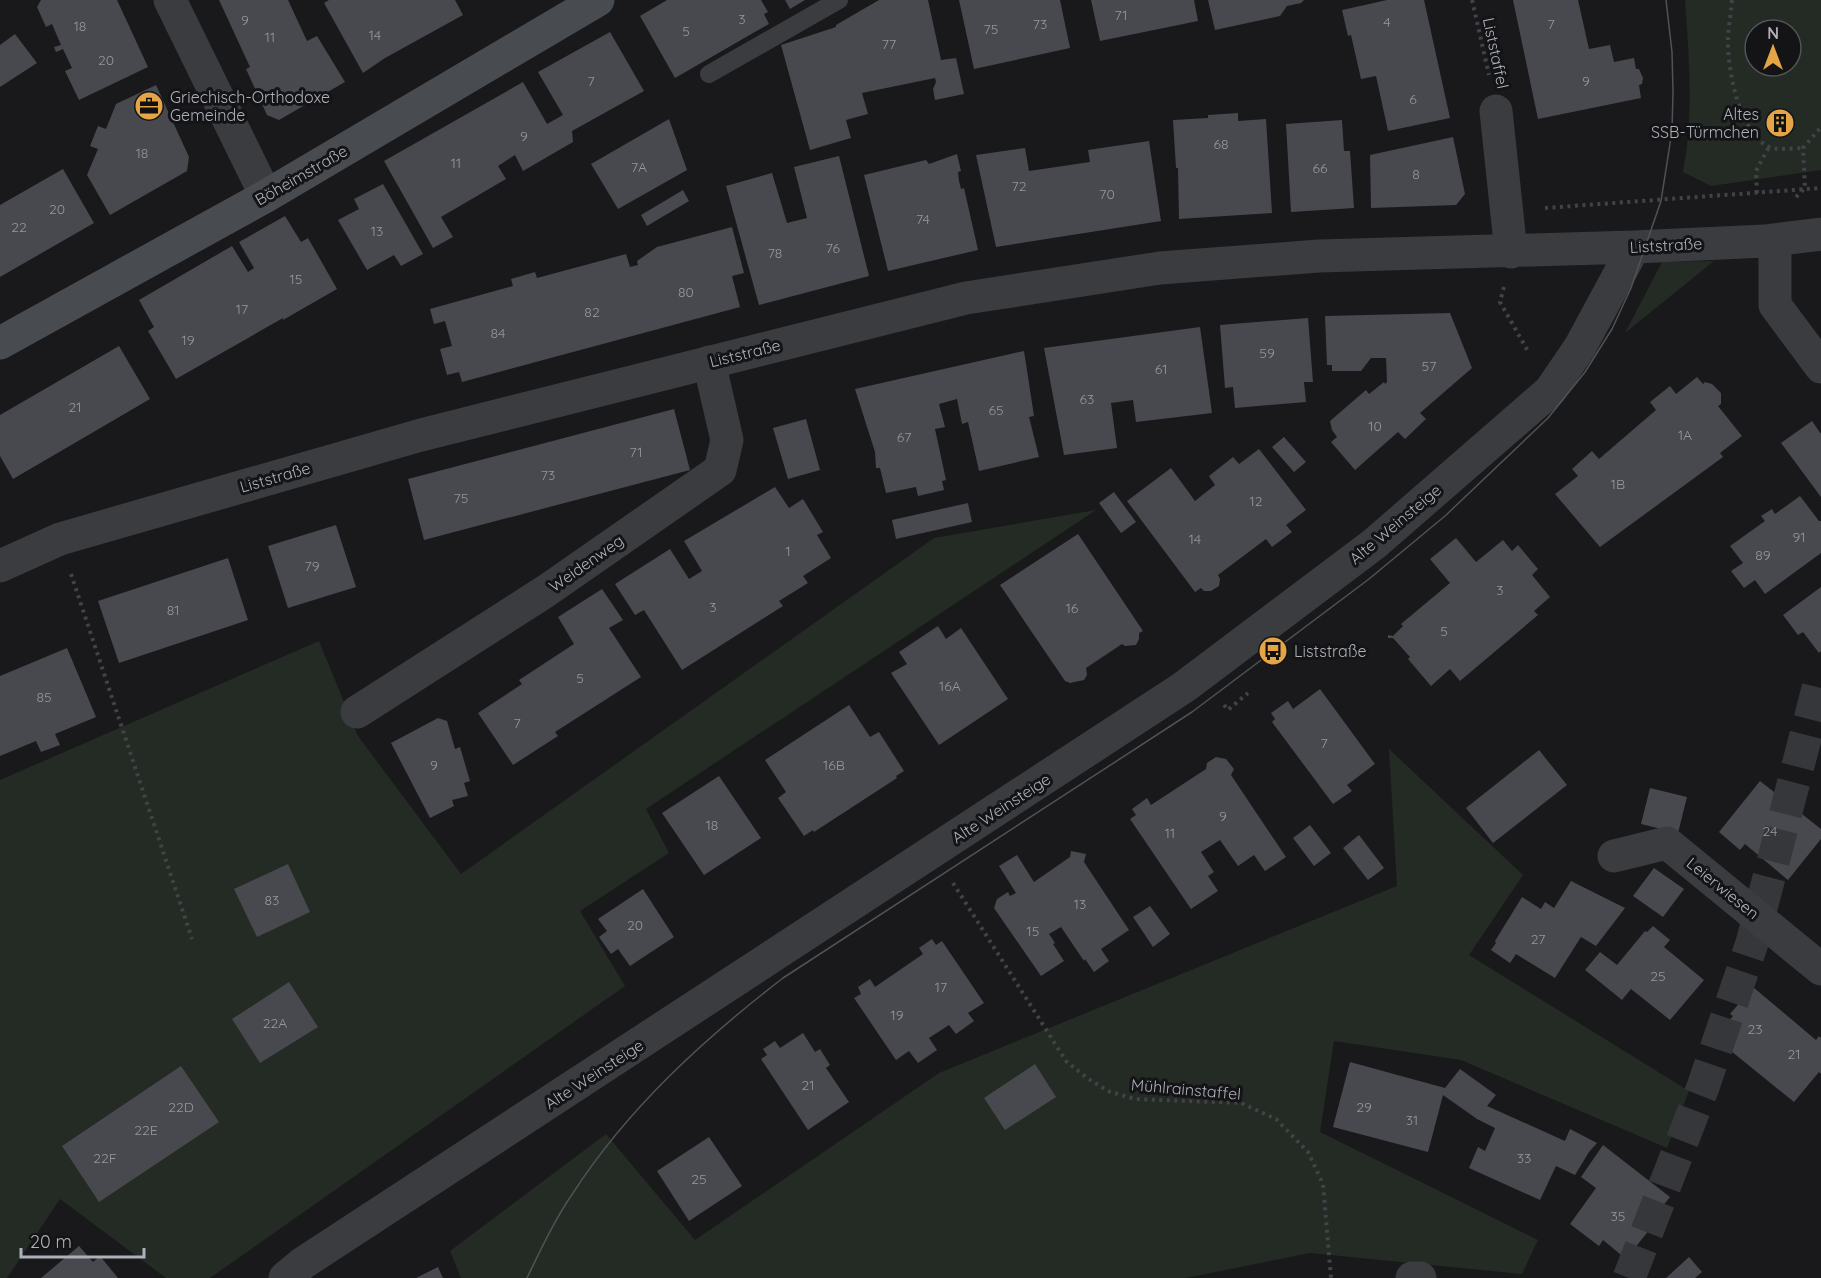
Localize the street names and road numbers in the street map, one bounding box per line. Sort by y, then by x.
street label: Liststaffel [1479,16,1513,90]
street label: Böheimstraße [251,140,351,210]
street label: Liststraße [1629,233,1703,257]
street label: Liststraße [707,335,783,371]
street label: Liststraße [237,457,313,497]
street label: Alte Weinsteige [1345,480,1445,568]
street label: Weidenweg [545,530,627,596]
street label: Alte Weinsteige [948,769,1054,847]
street label: Leierwiesen [1683,853,1763,923]
street label: Alte Weinsteige [541,1035,647,1113]
street label: Mühlrainstaffel [1130,1074,1242,1104]

